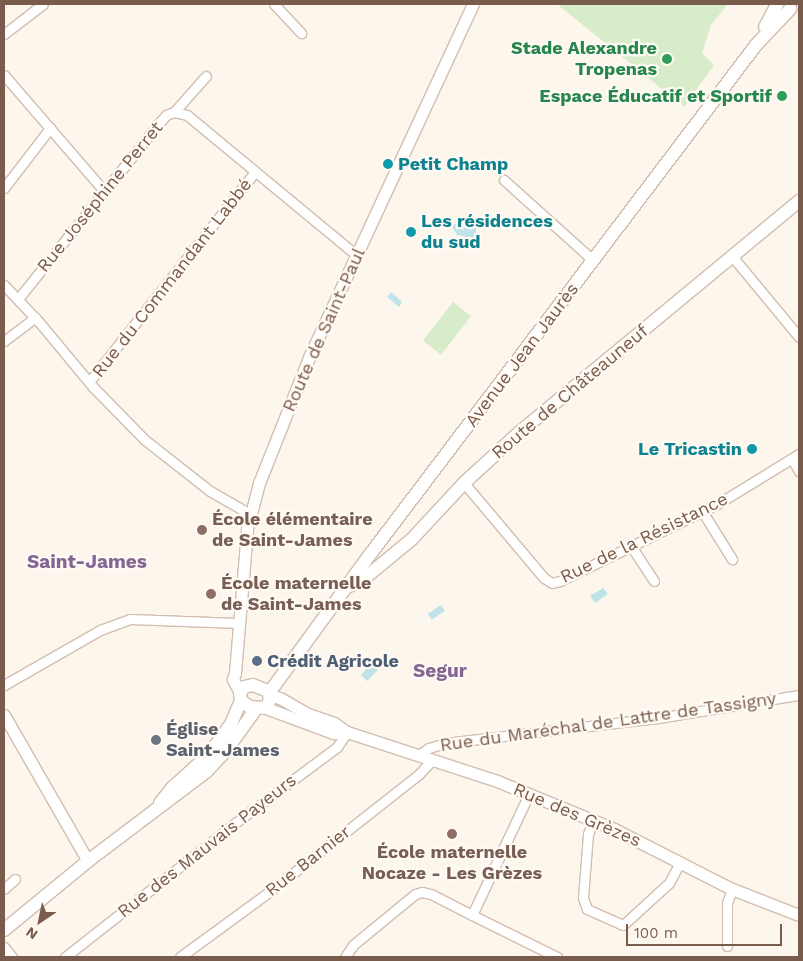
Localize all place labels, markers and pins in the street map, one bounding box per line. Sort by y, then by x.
place label: Stade Alexandre Tropenas [511,38,657,80]
marker: Stade Alexandre Tropenas [661,53,673,65]
place label: Espace Éducatif et Sportif [539,85,772,107]
marker: Espace Éducatif et Sportif [776,90,788,102]
place label: Petit Champ [398,153,508,175]
marker: Petit Champ [382,158,394,170]
place label: Les résidences du sud [421,211,553,253]
marker: Les résidences du sud [405,226,417,238]
place label: Le Tricastin [638,438,742,460]
marker: Le Tricastin [746,443,758,455]
place label: École élémentaire de Saint-James [212,509,373,552]
marker: École élémentaire de Saint-James [196,524,208,536]
place label: École maternelle de Saint-James [221,573,371,616]
marker: École maternelle de Saint-James [205,588,217,600]
place label: Crédit Agricole [267,650,399,672]
marker: Crédit Agricole [251,655,263,667]
place label: Église Saint-James [166,719,280,762]
marker: Église Saint-James [150,734,162,746]
marker: École maternelle Nocaze - Les Grèzes [446,828,458,840]
place label: École maternelle Nocaze - Les Grèzes [362,842,542,884]

